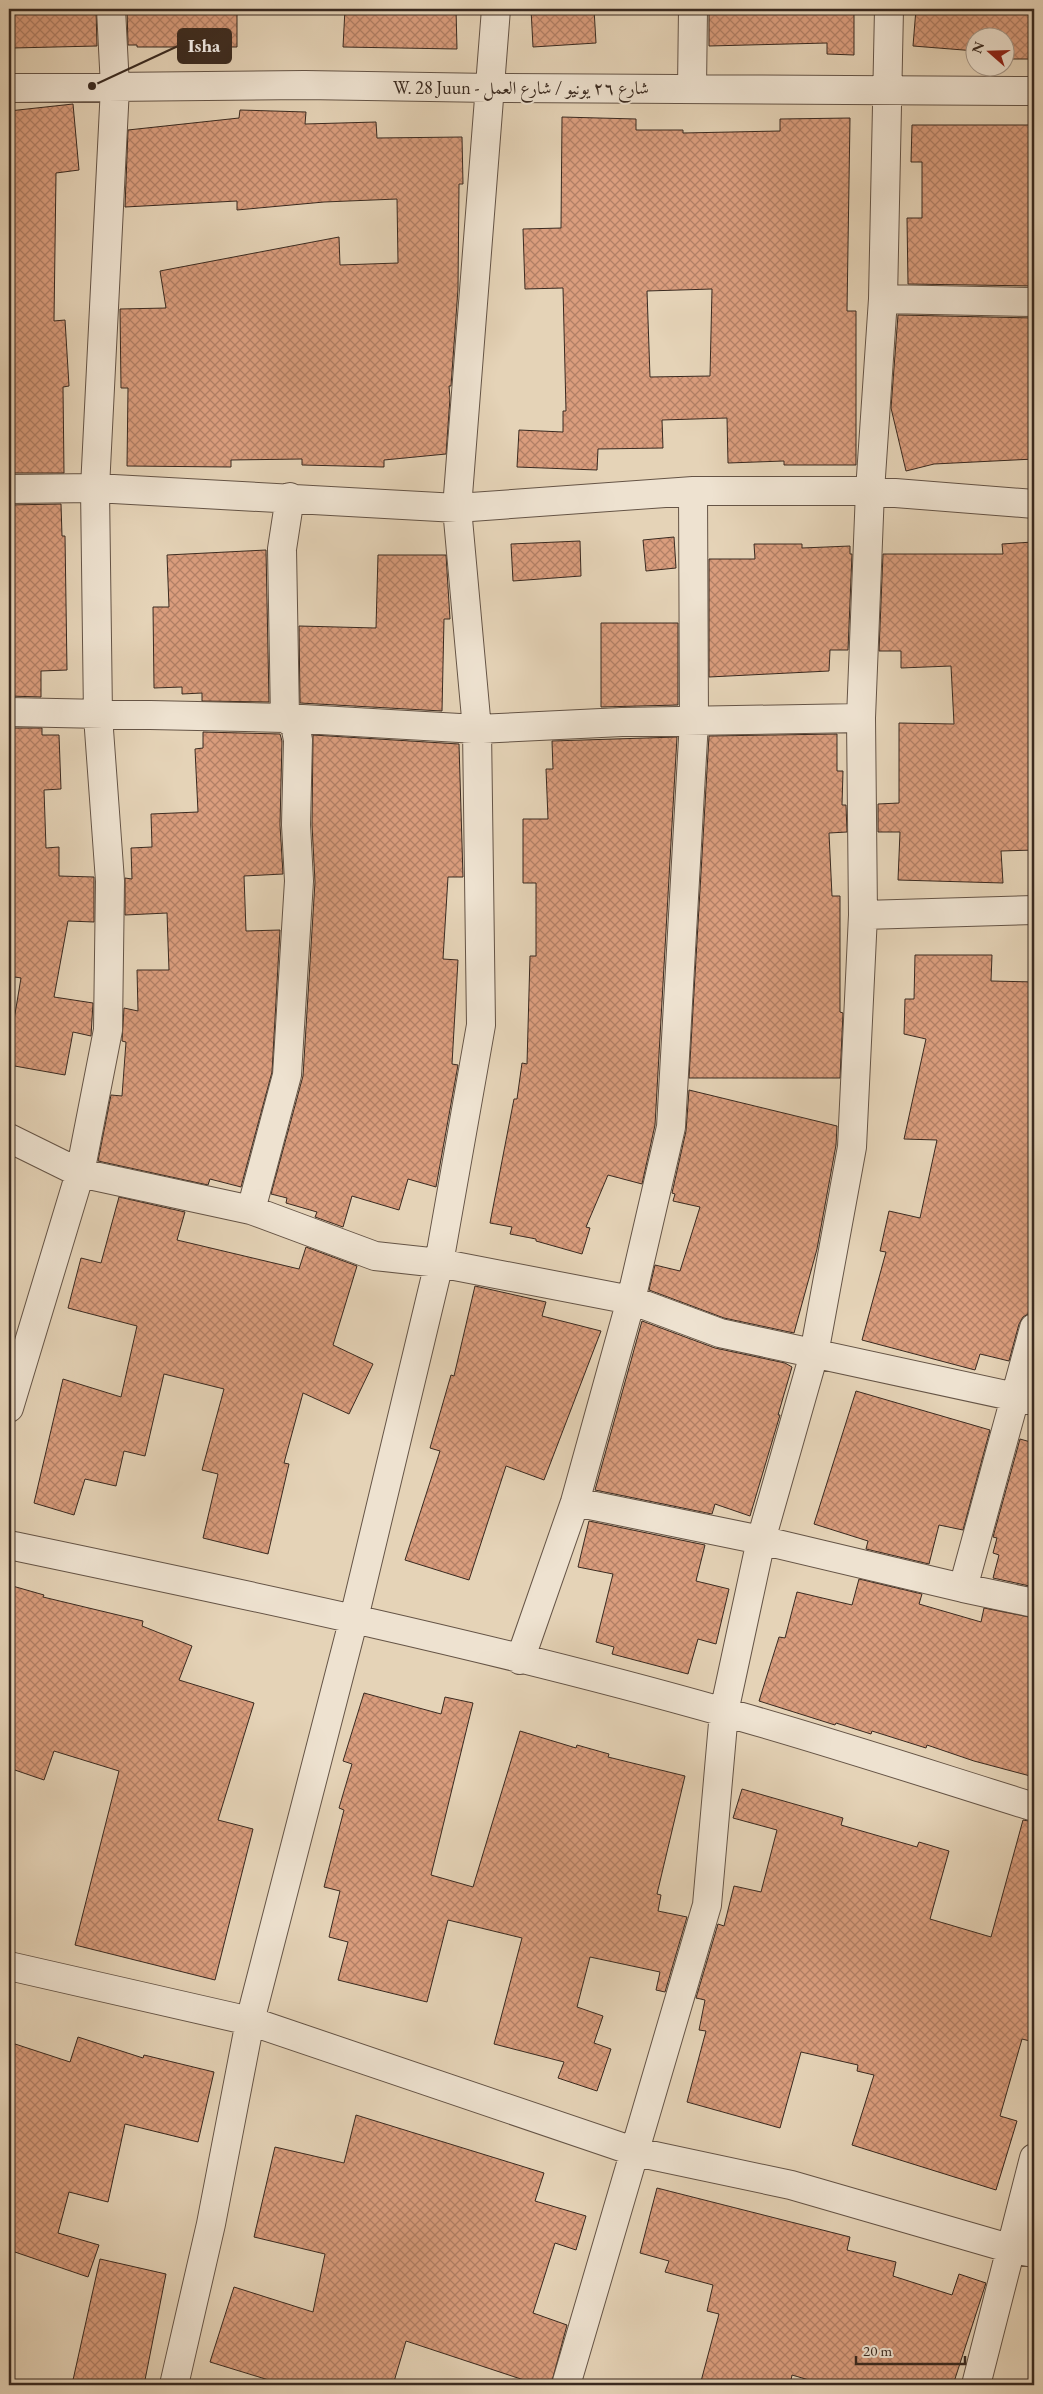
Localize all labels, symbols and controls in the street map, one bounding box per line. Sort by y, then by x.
north arrow [966,28,1016,78]
callout: Isha [178,29,231,63]
text: Isha [188,33,221,58]
text: N [967,39,988,56]
street label: W. 28 Juun - شارع ٢٦ يونيو / شارع العمل [393,76,649,103]
scale bar [856,2334,964,2366]
text: 20 m [863,2341,892,2360]

